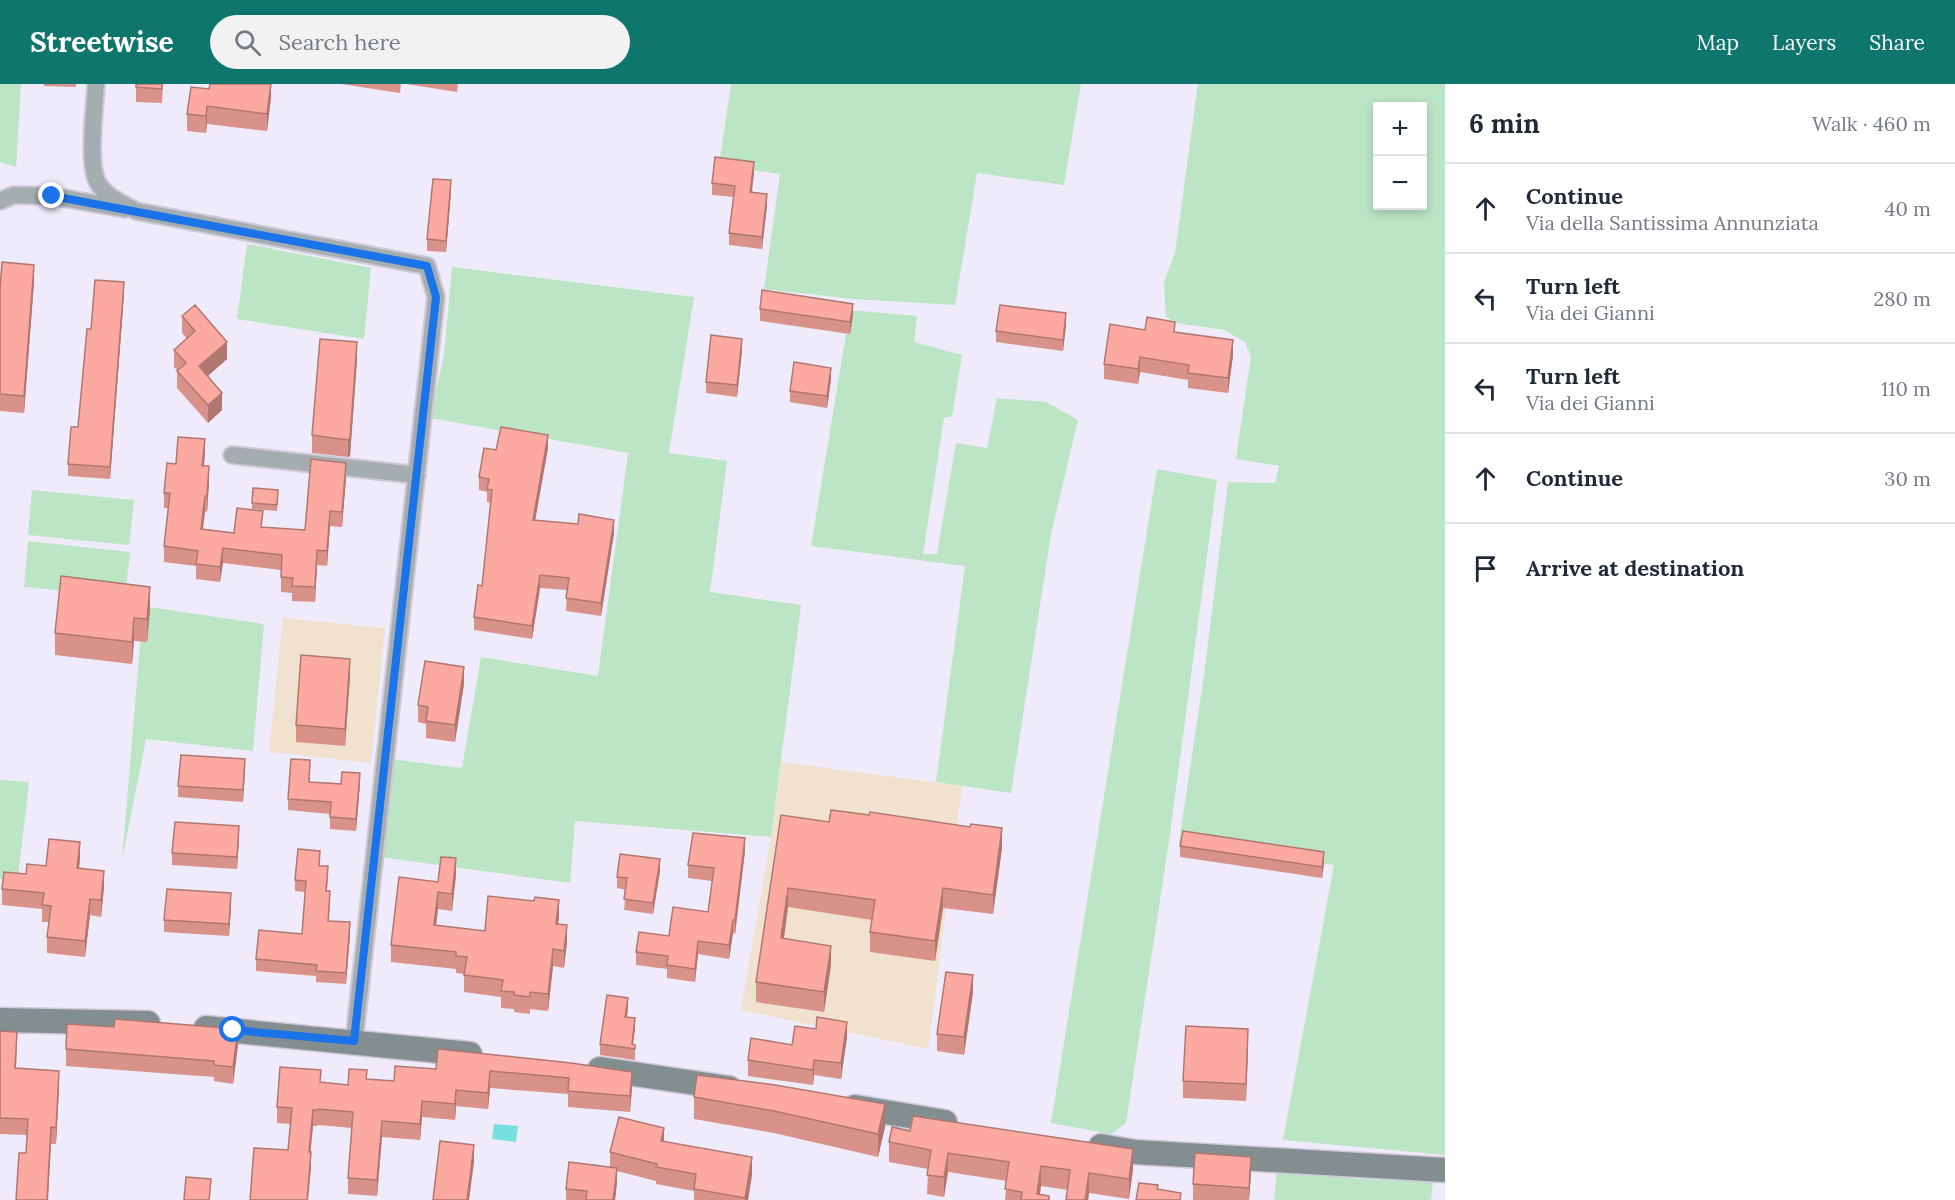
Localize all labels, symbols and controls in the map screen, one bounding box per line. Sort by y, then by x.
search box [210,15,630,69]
text: Streetwise [30,24,174,60]
icon: search [231,26,264,59]
text: Search here [279,28,401,56]
text: Map [1696,29,1739,56]
text: Layers [1772,29,1836,56]
text: Share [1869,29,1925,56]
map controls [1373,102,1427,210]
button: + [1373,102,1427,156]
text: 6 min [1469,107,1540,140]
text: Walk · 460 m [1812,111,1931,136]
button: − [1373,156,1427,210]
route end [38,182,64,208]
text: Continue [1526,182,1623,210]
icon: ahead [1469,192,1502,225]
text: 40 m [1885,196,1931,221]
text: Via della Santissima Annunziata [1526,210,1819,235]
text: Turn left [1526,272,1620,300]
icon: left [1469,282,1502,315]
text: 280 m [1873,286,1931,311]
text: Via dei Gianni [1526,300,1655,325]
text: Turn left [1526,362,1620,390]
icon: left [1469,372,1502,405]
text: 110 m [1881,376,1931,401]
text: Via dei Gianni [1526,390,1655,415]
icon: ahead [1469,462,1502,495]
text: Continue [1526,464,1623,492]
text: 30 m [1884,466,1931,491]
icon: arrive [1469,552,1502,585]
text: Arrive at destination [1526,554,1744,582]
route start [219,1016,245,1042]

